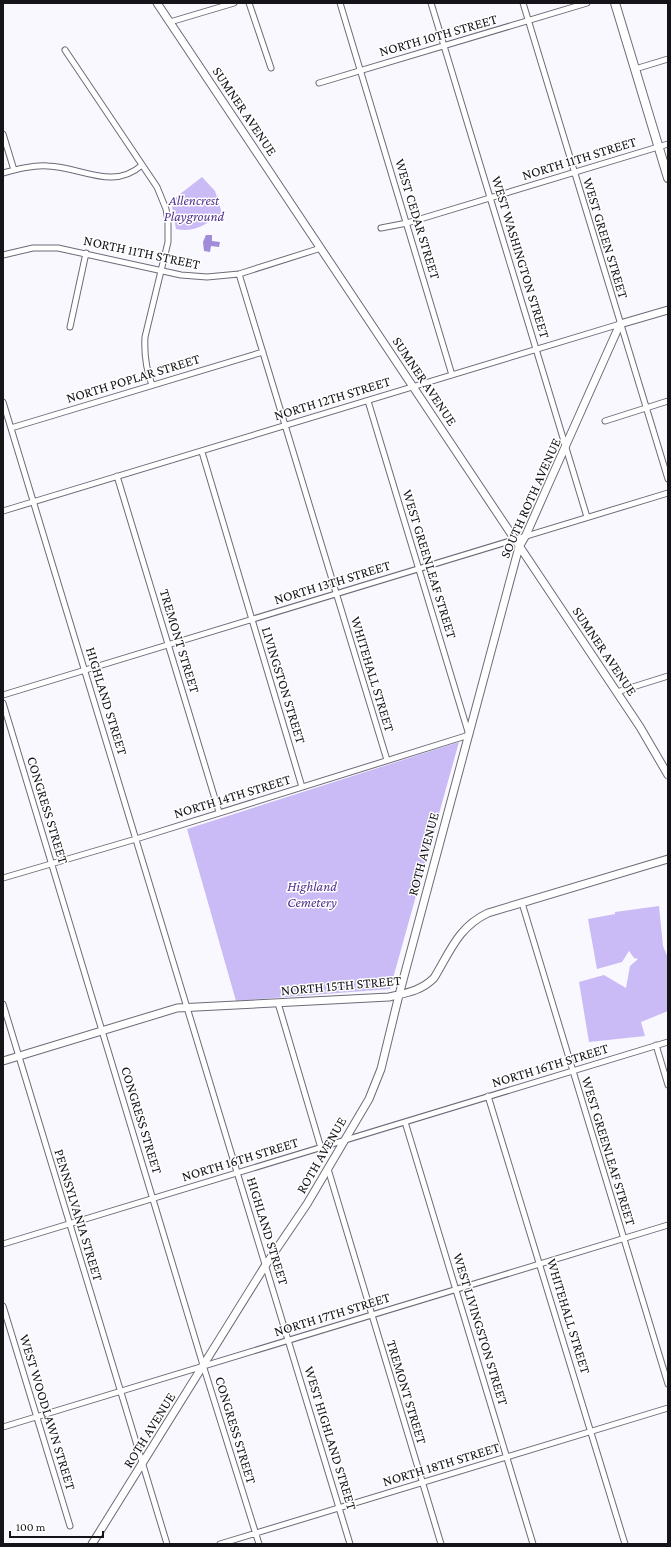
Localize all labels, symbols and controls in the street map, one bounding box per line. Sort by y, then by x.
street label: NORTH 10TH STREET [377,10,499,59]
street label: SUMNER AVENUE [209,64,281,159]
street label: NORTH 11TH STREET [520,133,638,183]
street label: WEST CEDAR STREET [392,157,444,282]
street label: WEST WASHINGTON STREET [489,174,553,340]
street label: WEST GREEN STREET [580,176,632,301]
park label: Allencrest Playground [164,192,225,224]
street label: NORTH 11TH STREET [82,232,202,272]
street label: SUMNER AVENUE [389,334,461,429]
street label: NORTH POPLAR STREET [64,350,202,406]
street label: NORTH 12TH STREET [272,373,392,423]
street label: SOUTH ROTH AVENUE [496,435,564,561]
street label: WEST GREENLEAF STREET [400,488,460,641]
street label: NORTH 13TH STREET [272,557,392,607]
street label: TREMONT STREET [157,587,204,695]
street label: SUMNER AVENUE [569,604,641,699]
street label: WHITEHALL STREET [348,614,398,734]
street label: LIVINGSTON STREET [259,625,310,746]
street label: HIGHLAND STREET [83,645,131,757]
street label: CONGRESS STREET [24,754,72,866]
street label: NORTH 14TH STREET [172,771,293,821]
street label: ROTH AVENUE [404,810,442,897]
park label: Highland Cemetery [287,878,337,910]
street label: NORTH 15TH STREET [280,972,402,998]
street label: NORTH 16TH STREET [490,1040,611,1090]
street label: CONGRESS STREET [118,1064,166,1176]
street label: WEST GREENLEAF STREET [579,1075,639,1228]
street label: ROTH AVENUE [293,1114,349,1196]
street label: NORTH 16TH STREET [180,1134,301,1184]
street label: PENNSYLVANIA STREET [51,1147,107,1283]
street label: HIGHLAND STREET [244,1175,292,1287]
street label: WEST LIVINGSTON STREET [450,1251,512,1408]
street label: WHITEHALL STREET [544,1256,594,1376]
street label: NORTH 17TH STREET [272,1289,392,1339]
street label: WEST WOODLAWN STREET [17,1332,79,1492]
street label: TREMONT STREET [384,1338,431,1446]
street label: WEST HIGHLAND STREET [302,1364,361,1512]
street label: CONGRESS STREET [212,1374,260,1486]
street label: ROTH AVENUE [120,1389,179,1470]
street label: NORTH 18TH STREET [381,1438,502,1489]
scale bar [10,1513,103,1539]
text: 100 m [16,1520,46,1534]

